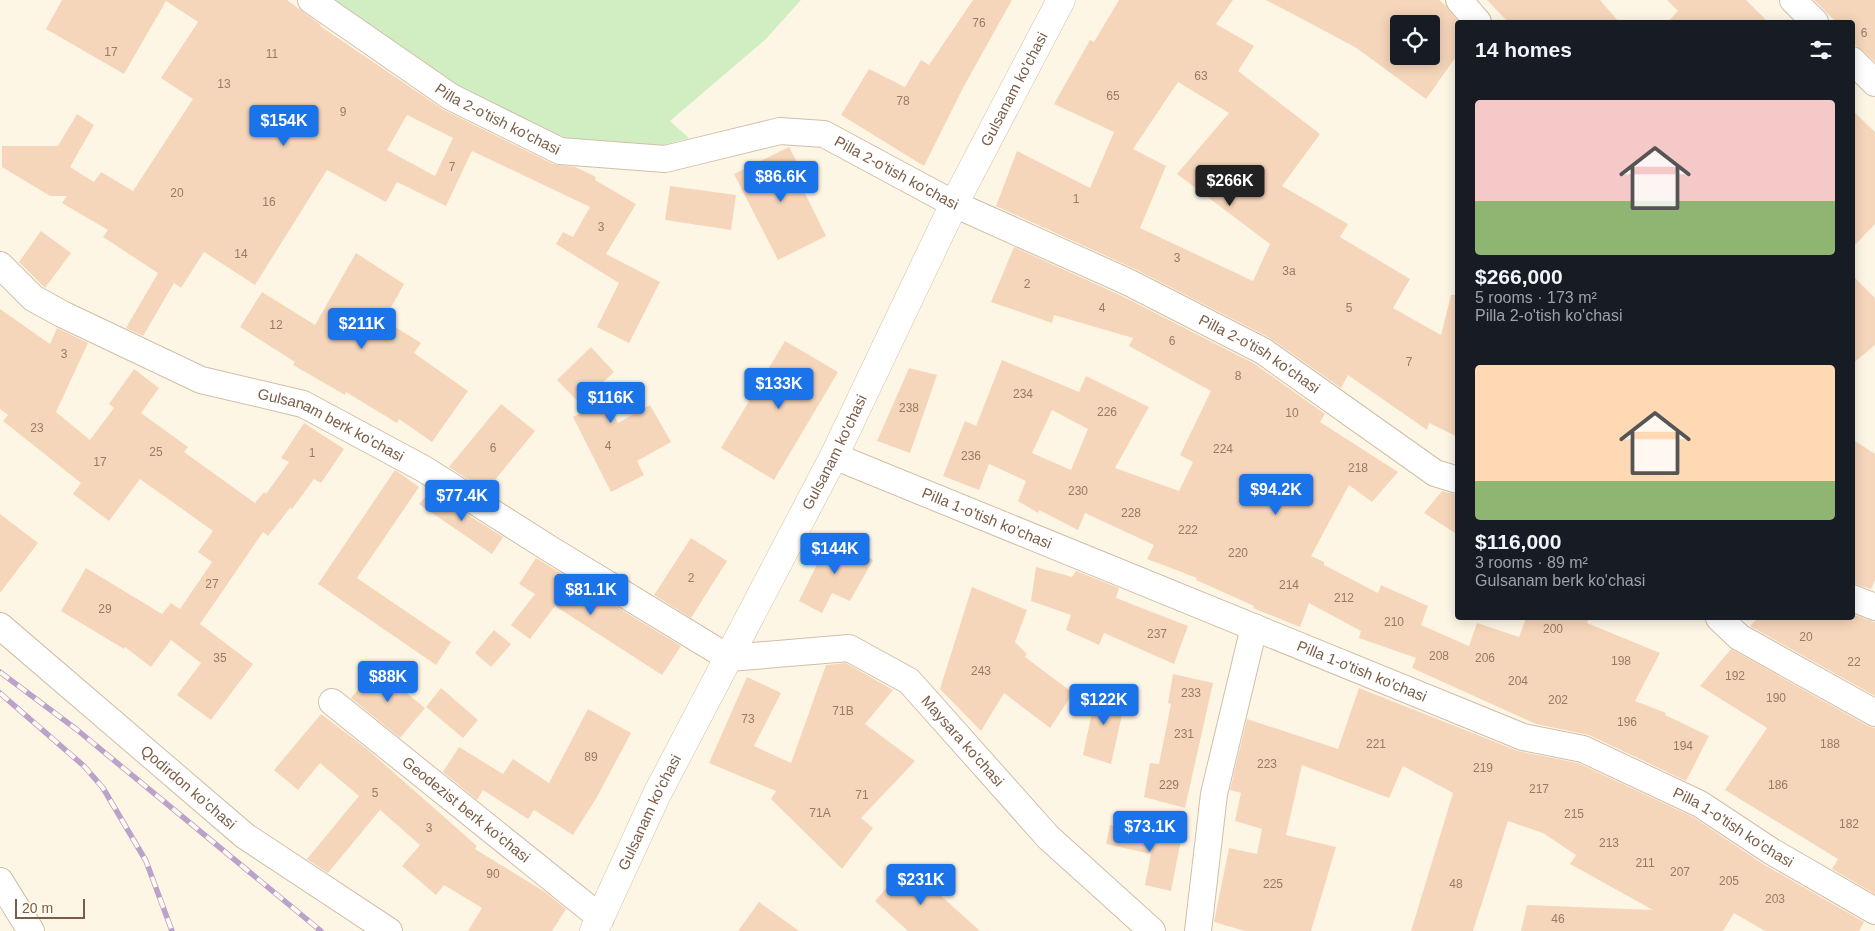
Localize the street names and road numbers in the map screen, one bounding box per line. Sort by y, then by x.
street label: Gulsanam ko'chasi [977,29,1051,149]
street label: Pilla 2-o'tish ko'chasi [432,80,563,158]
street label: Pilla 2-o'tish ko'chasi [832,132,961,213]
street label: Pilla 2-o'tish ko'chasi [1196,311,1323,397]
street label: Gulsanam berk ko'chasi [256,385,407,465]
street label: Gulsanam ko'chasi [798,392,870,512]
street label: Pilla 1-o'tish ko'chasi [920,484,1054,552]
street label: Pilla 1-o'tish ko'chasi [1295,637,1429,705]
street label: Maysara ko'chasi [918,692,1008,790]
street label: Qodirdon ko'chasi [138,742,240,832]
street label: Gulsanam ko'chasi [614,751,684,873]
street label: Geodezist berk ko'chasi [399,753,534,866]
street label: Pilla 1-o'tish ko'chasi [1671,784,1797,870]

